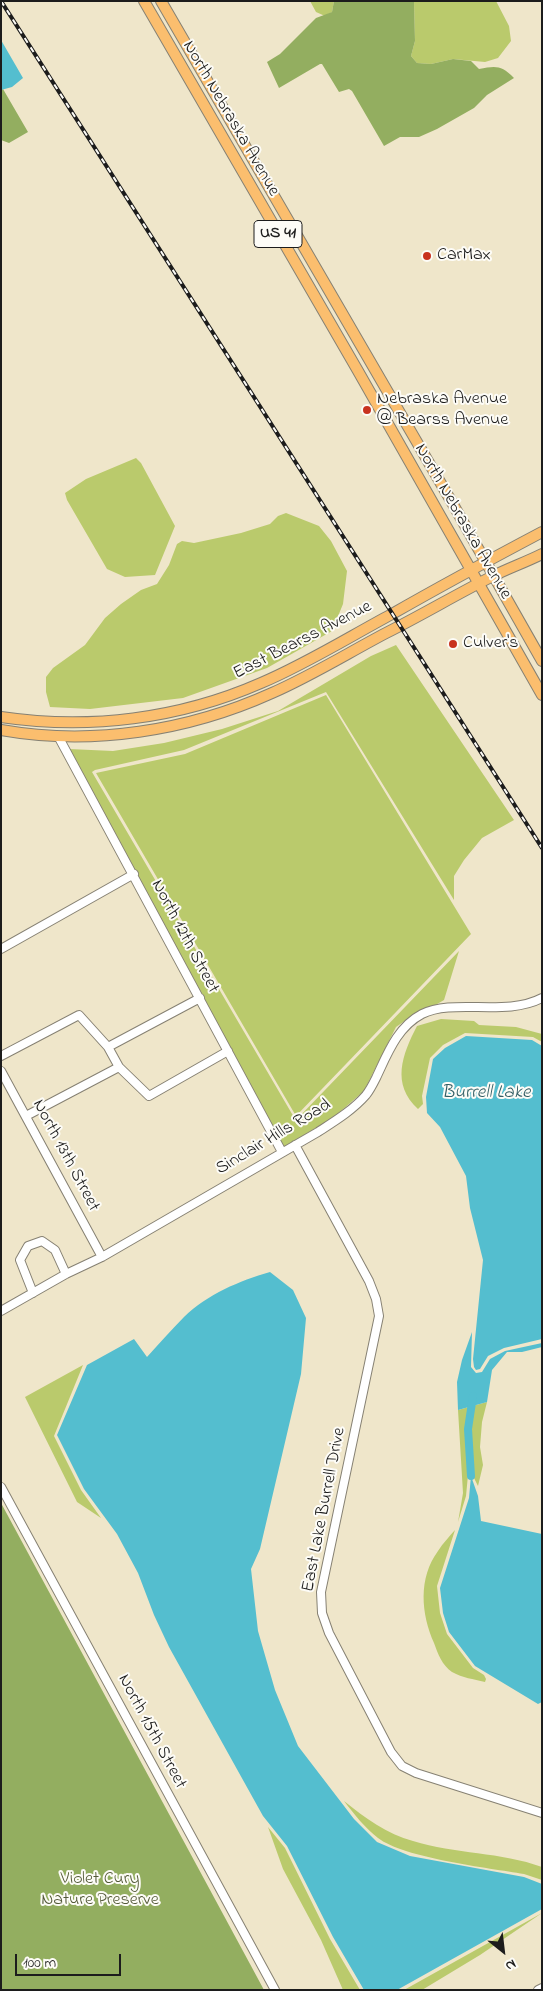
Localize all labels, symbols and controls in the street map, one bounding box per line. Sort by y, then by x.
street label: North Nebraska Avenue [177,37,283,201]
road number: US 41 [254,220,302,248]
place label: CarMax [437,245,491,267]
marker: CarMax [421,250,433,262]
place label: Nebraska Avenue @ Bearss Avenue [377,389,508,432]
marker: Nebraska Avenue @ Bearss Avenue [361,404,373,416]
street label: North Nebraska Avenue [409,440,515,604]
street label: East Bearss Avenue [230,597,376,685]
place label: Culver's [463,633,518,655]
marker: Culver's [447,638,459,650]
street label: North 12th Street [145,877,223,997]
water label: Burrell Lake [441,1083,531,1105]
street label: Sinclair Hills Road [213,1095,335,1181]
street label: North 13th Street [26,1096,104,1216]
street label: East Lake Burrell Drive [298,1426,352,1594]
street label: North 15th Street [112,1671,190,1793]
park label: Violet Cury Nature Preserve [41,1869,159,1912]
north arrow [478,1926,528,1976]
scale bar [18,1944,124,1976]
text: 100 m [23,1952,56,1974]
text: N [501,1953,520,1976]

